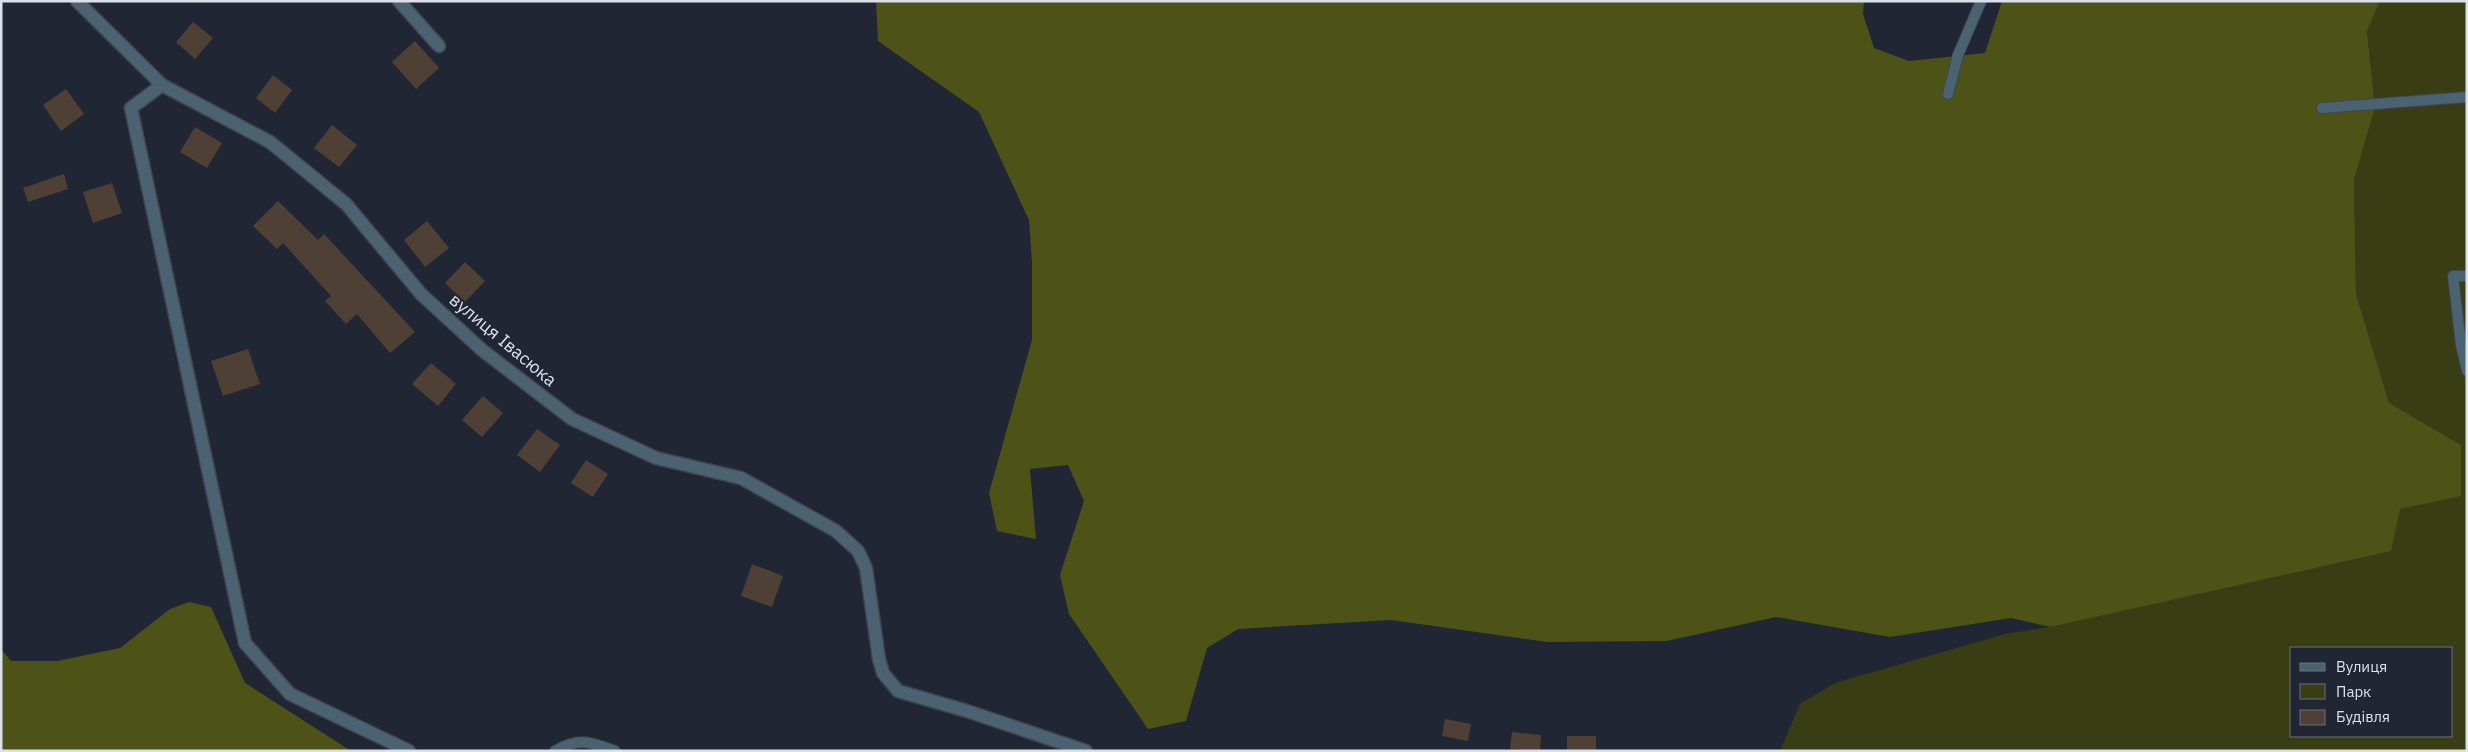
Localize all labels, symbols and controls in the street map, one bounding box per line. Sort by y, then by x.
street label: вулиця Івасюка [445,288,562,391]
legend [2290,647,2453,737]
text: Вулиця [2336,657,2387,676]
text: Парк [2336,682,2371,701]
text: Будівля [2336,707,2390,726]

